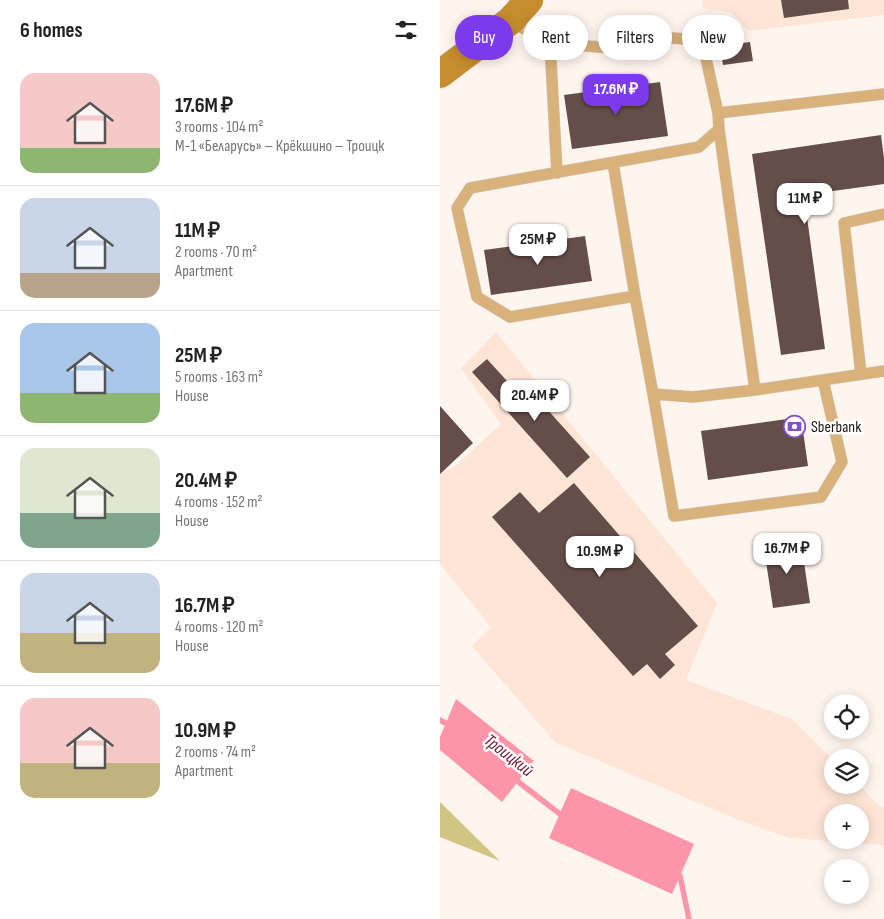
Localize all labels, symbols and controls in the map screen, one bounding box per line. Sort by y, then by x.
chip: Buy [455,15,513,60]
chip: Rent [523,15,588,60]
chip: Filters [598,15,672,60]
chip: New [682,15,744,60]
icon: filters [392,16,420,44]
text: 6 homes [20,18,83,43]
pin: 17.6M ₽ [570,74,662,116]
text: 17.6M ₽ [594,80,638,99]
icon: home [60,93,120,153]
text: 17.6M ₽ [175,93,233,118]
text: 3 rooms · 104 m² [175,118,263,137]
text: М-1 «Беларусь» – Крёкшино – Троицк [175,137,384,156]
pin: 11M ₽ [770,182,840,225]
text: 11M ₽ [788,189,822,208]
icon: home [60,218,120,278]
text: 11M ₽ [175,218,220,243]
pin: 25M ₽ [503,224,573,266]
text: 25M ₽ [520,230,556,249]
text: 2 rooms · 70 m² [175,243,257,262]
text: Apartment [175,262,233,281]
icon: home [60,343,120,403]
text: 25M ₽ [175,343,222,368]
text: 5 rooms · 163 m² [175,368,263,387]
pin: 20.4M ₽ [489,380,581,422]
text: 20.4M ₽ [511,386,559,405]
text: House [175,387,209,406]
bank icon: Sberbank [783,414,807,438]
place label: Sberbank [811,418,861,437]
icon: home [60,468,120,528]
text: 20.4M ₽ [175,468,237,493]
text: 4 rooms · 152 m² [175,493,263,512]
text: House [175,512,209,531]
pin: 16.7M ₽ [741,532,833,575]
pin: 10.9M ₽ [554,536,646,578]
text: 16.7M ₽ [764,539,810,558]
text: 10.9M ₽ [577,542,623,561]
icon: home [60,593,120,653]
text: 16.7M ₽ [175,593,235,618]
text: 4 rooms · 120 m² [175,618,263,637]
text: House [175,637,209,656]
map controls [824,694,869,904]
button: locate [824,694,869,739]
icon: home [60,718,120,778]
text: 10.9M ₽ [175,718,236,743]
water label: Троицкий [480,730,538,781]
text: 2 rooms · 74 m² [175,743,256,762]
button: layers [824,749,869,794]
text: Apartment [175,762,233,781]
button: + [824,804,869,849]
button: − [824,859,869,904]

